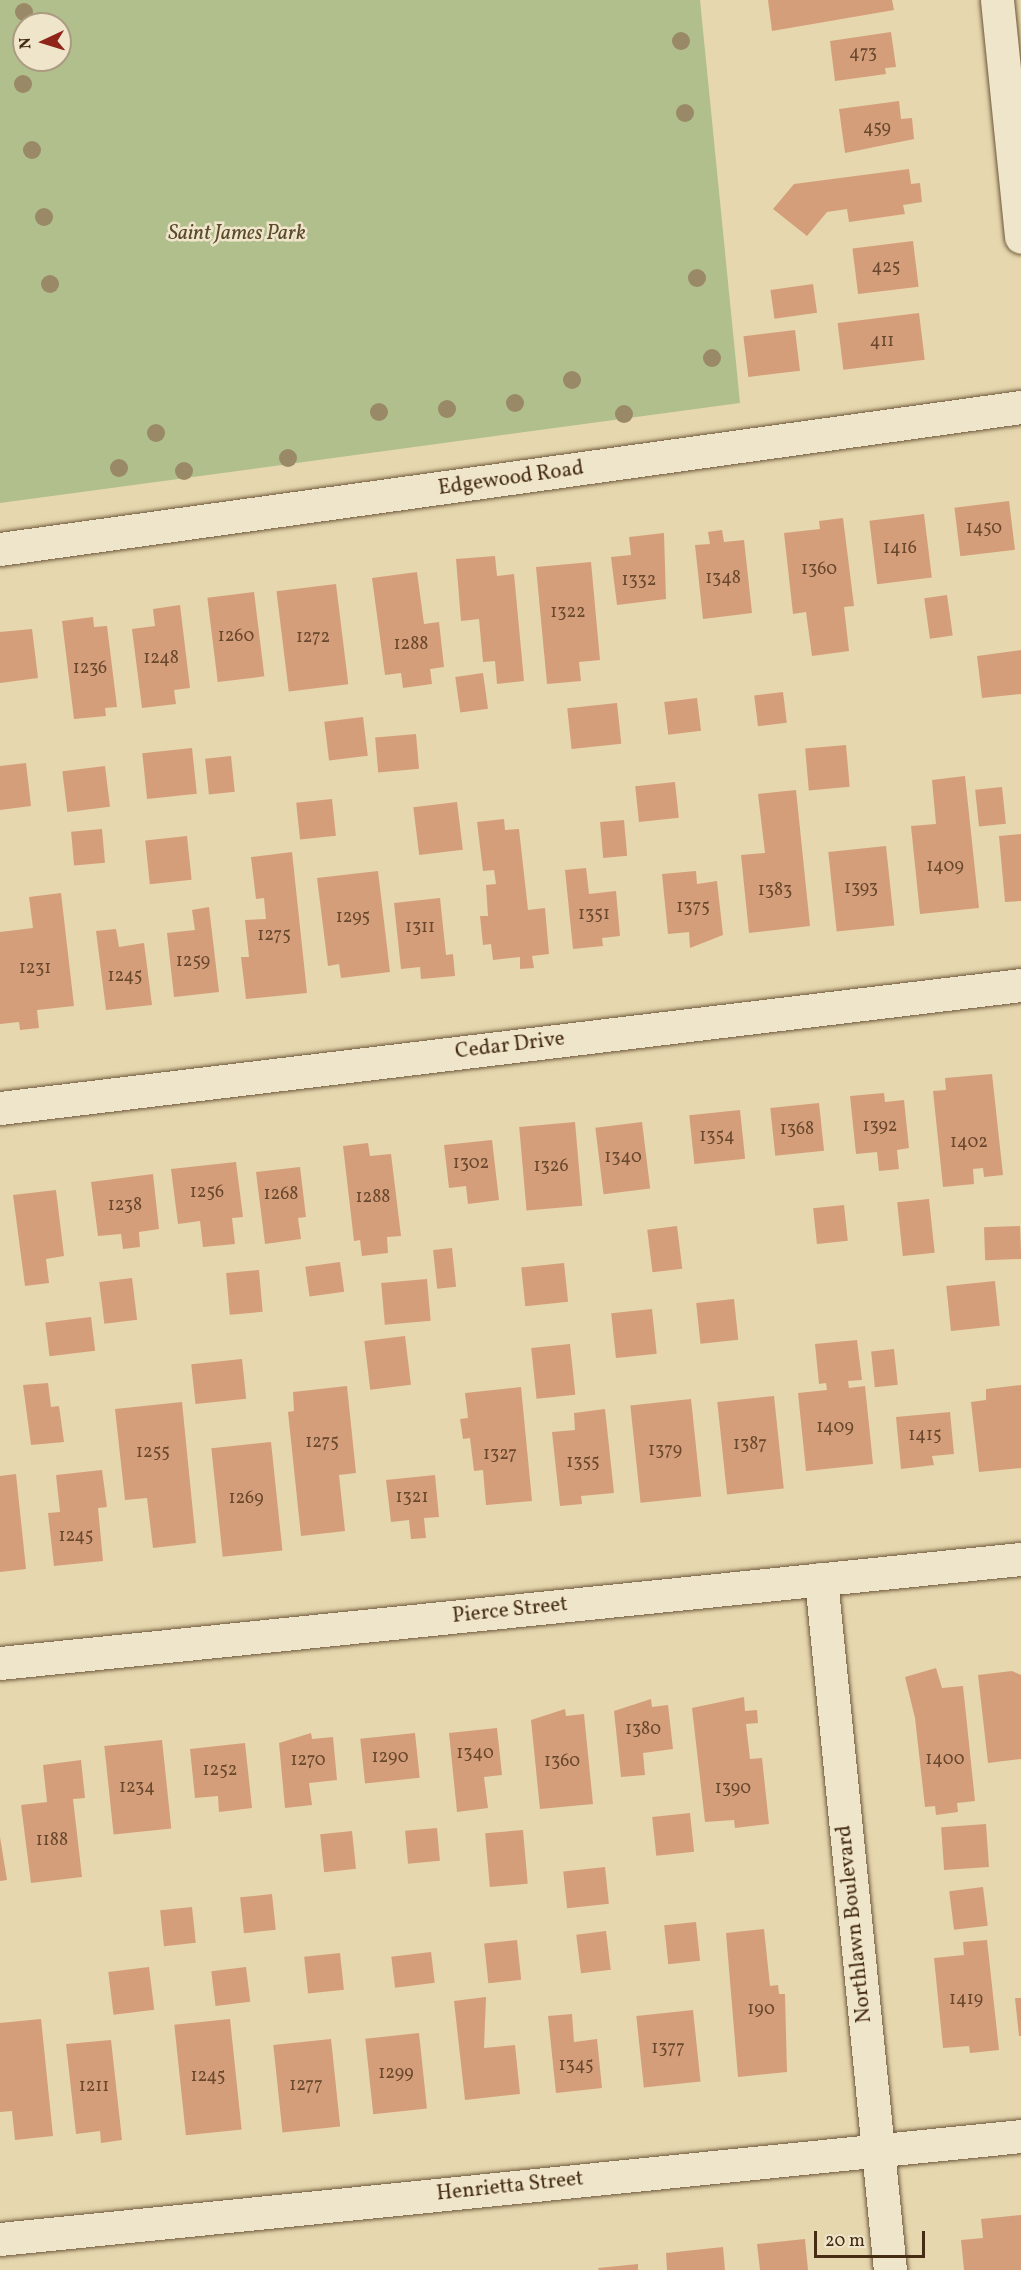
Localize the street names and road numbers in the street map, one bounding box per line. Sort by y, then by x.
street label: Edgewood Road [437,456,585,502]
street label: Cedar Drive [454,1027,566,1065]
street label: Pierce Street [451,1592,569,1630]
street label: Northlawn Boulevard [832,1824,878,2024]
street label: Henrietta Street [435,2167,585,2207]

